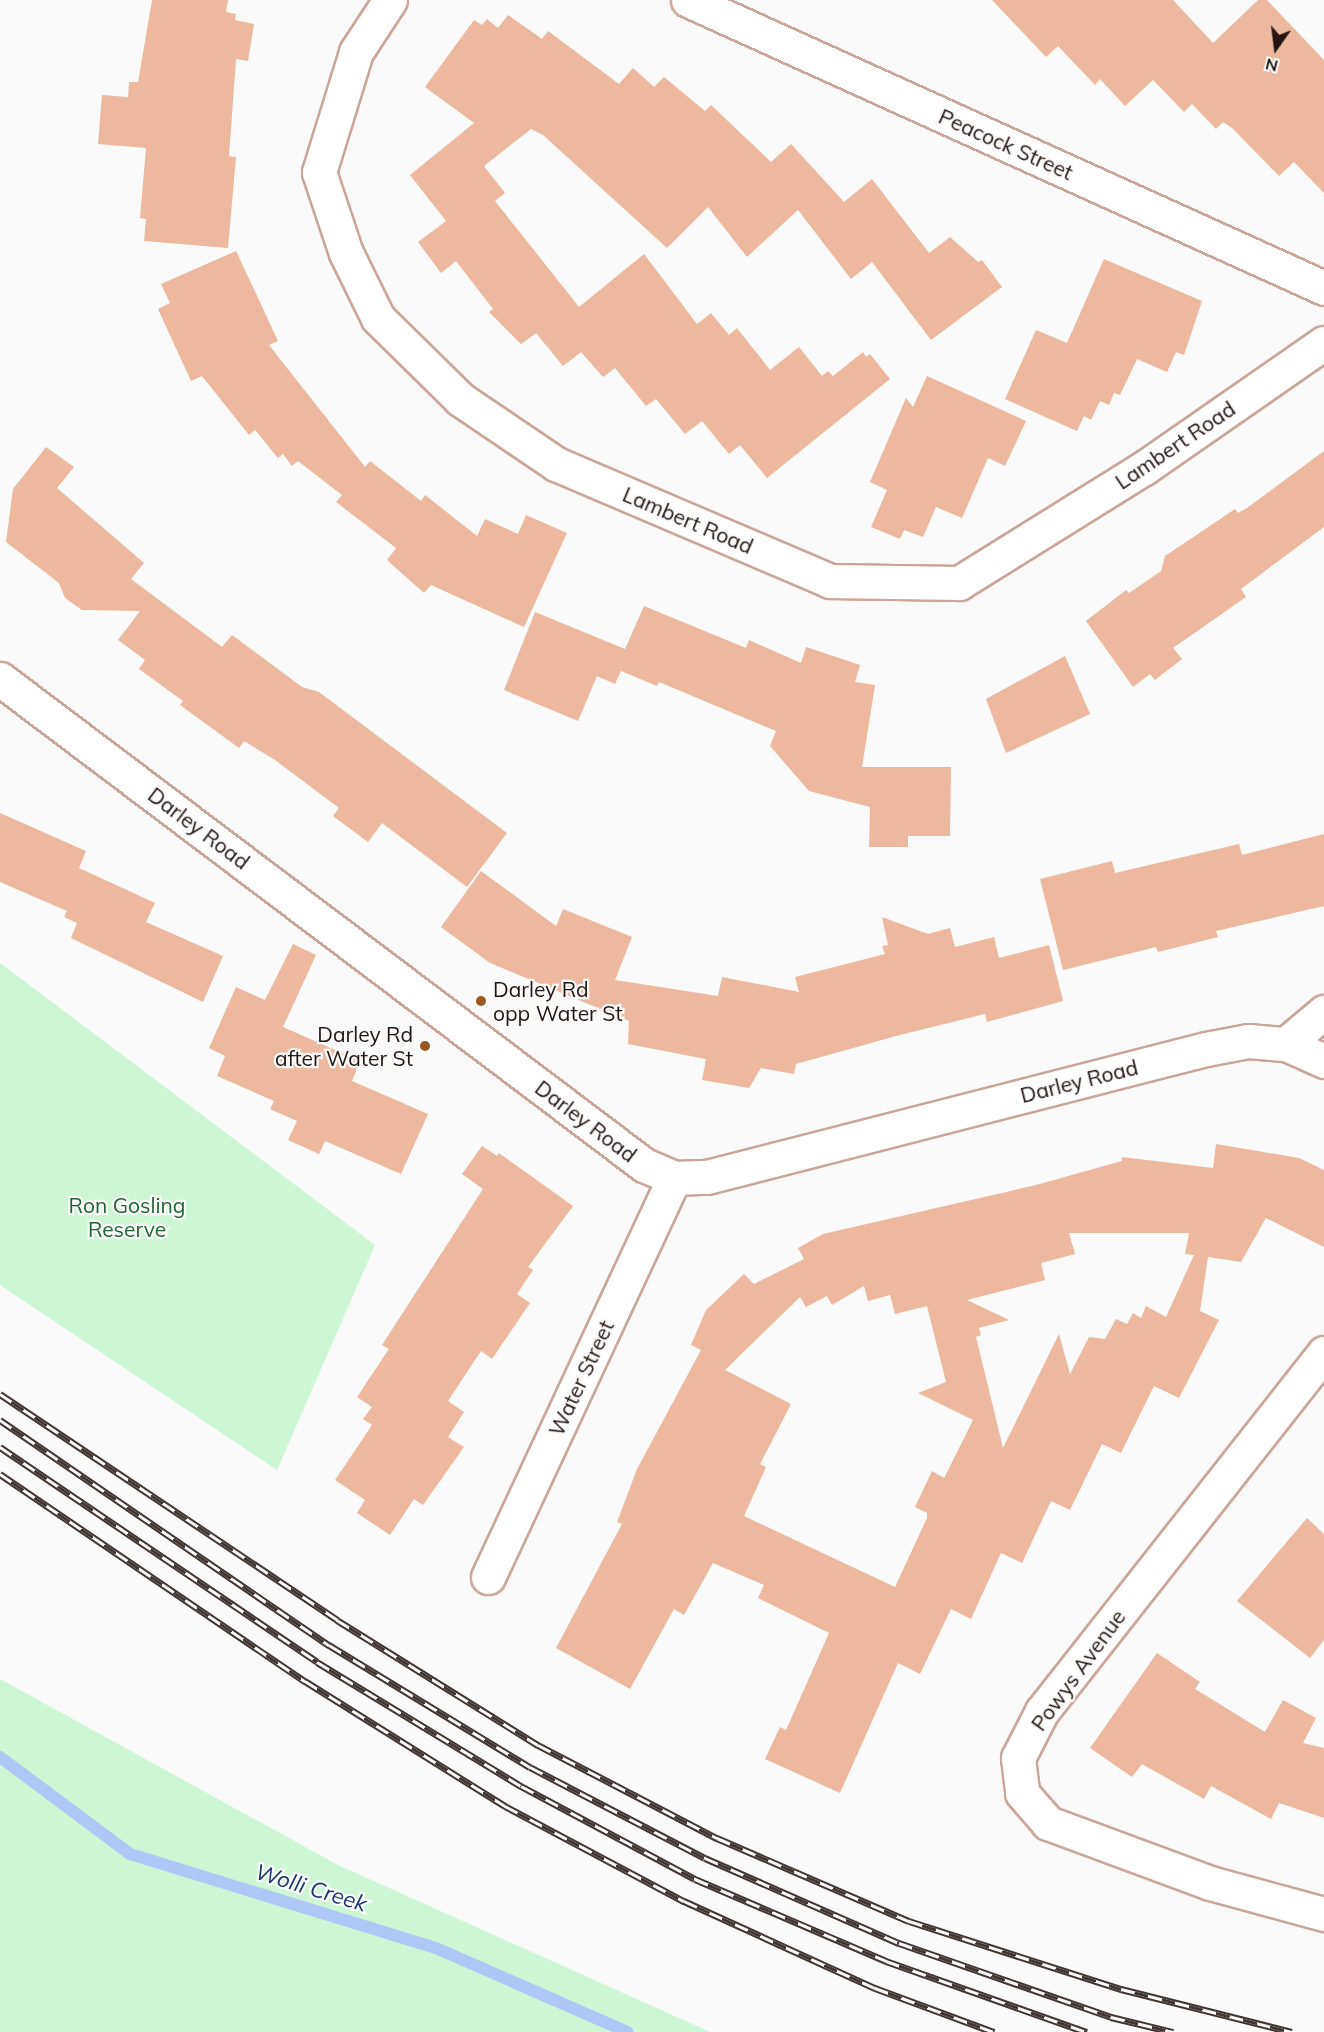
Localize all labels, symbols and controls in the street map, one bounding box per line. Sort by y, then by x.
north arrow [1246,18,1306,78]
text: N [1263,54,1280,77]
street label: Peacock Street [935,103,1077,185]
street label: Lambert Road [1110,396,1240,494]
street label: Lambert Road [619,481,757,559]
street label: Darley Road [143,782,255,874]
place label: Darley Rd opp Water St [493,976,623,1026]
marker: Darley Rd opp Water St [474,994,488,1008]
place label: Darley Rd after Water St [275,1021,413,1071]
marker: Darley Rd after Water St [418,1039,432,1053]
street label: Darley Road [1018,1054,1140,1108]
street label: Darley Road [530,1075,642,1167]
park label: Ron Gosling Reserve [69,1192,185,1242]
street label: Water Street [543,1316,619,1440]
street label: Powys Avenue [1026,1605,1130,1735]
water label: Wolli Creek [252,1859,370,1917]

